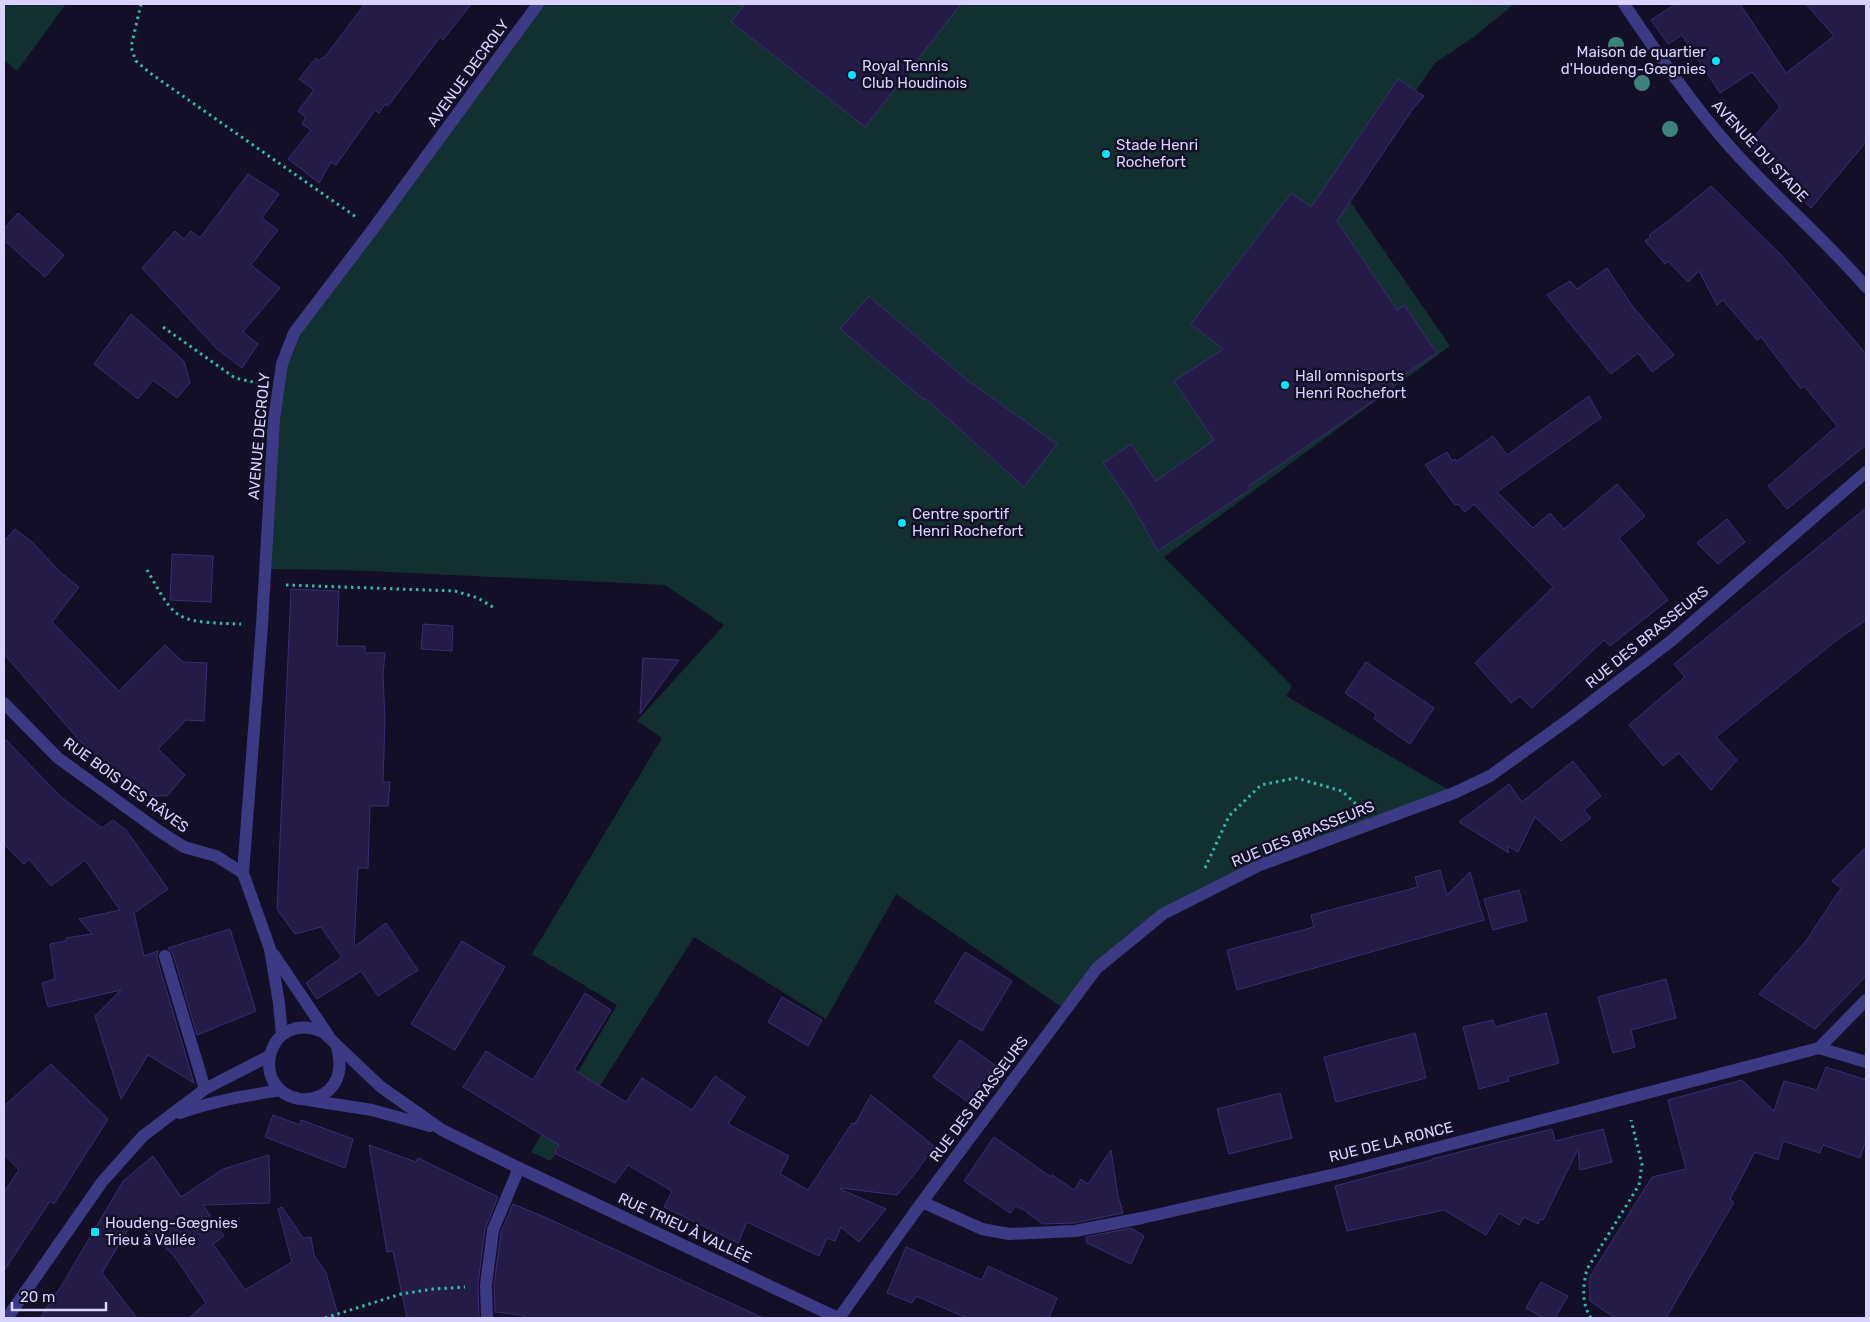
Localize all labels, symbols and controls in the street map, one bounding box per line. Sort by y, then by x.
street label: AVENUE DECROLY [423,16,513,130]
place label: Maison de quartier d'Houdeng-Gœgnies [1561,43,1706,78]
marker: Maison de quartier d'Houdeng-Gœgnies [1710,55,1722,67]
place label: Royal Tennis Club Houdinois [862,57,968,92]
marker: Royal Tennis Club Houdinois [846,69,858,81]
street label: AVENUE DU STADE [1708,96,1812,206]
place label: Stade Henri Rochefort [1116,136,1198,171]
marker: Stade Henri Rochefort [1100,148,1112,160]
place label: Hall omnisports Henri Rochefort [1295,367,1406,402]
street label: AVENUE DECROLY [244,371,274,500]
marker: Hall omnisports Henri Rochefort [1279,379,1291,391]
place label: Centre sportif Henri Rochefort [912,505,1023,540]
marker: Centre sportif Henri Rochefort [896,517,908,529]
street label: RUE DES BRASSEURS [1582,582,1712,692]
street label: RUE BOIS DES RÂVES [60,734,192,836]
street label: RUE DES BRASSEURS [1229,797,1377,871]
street label: RUE DES BRASSEURS [926,1033,1032,1165]
street label: RUE DE LA RONCE [1327,1118,1455,1166]
street label: RUE TRIEU À VALLÉE [615,1189,755,1267]
place label: Houdeng-Gœgnies Trieu à Vallée [105,1214,238,1249]
marker: Houdeng-Gœgnies Trieu à Vallée [89,1226,101,1238]
scale bar [12,1280,106,1312]
text: 20 m [20,1288,55,1306]

